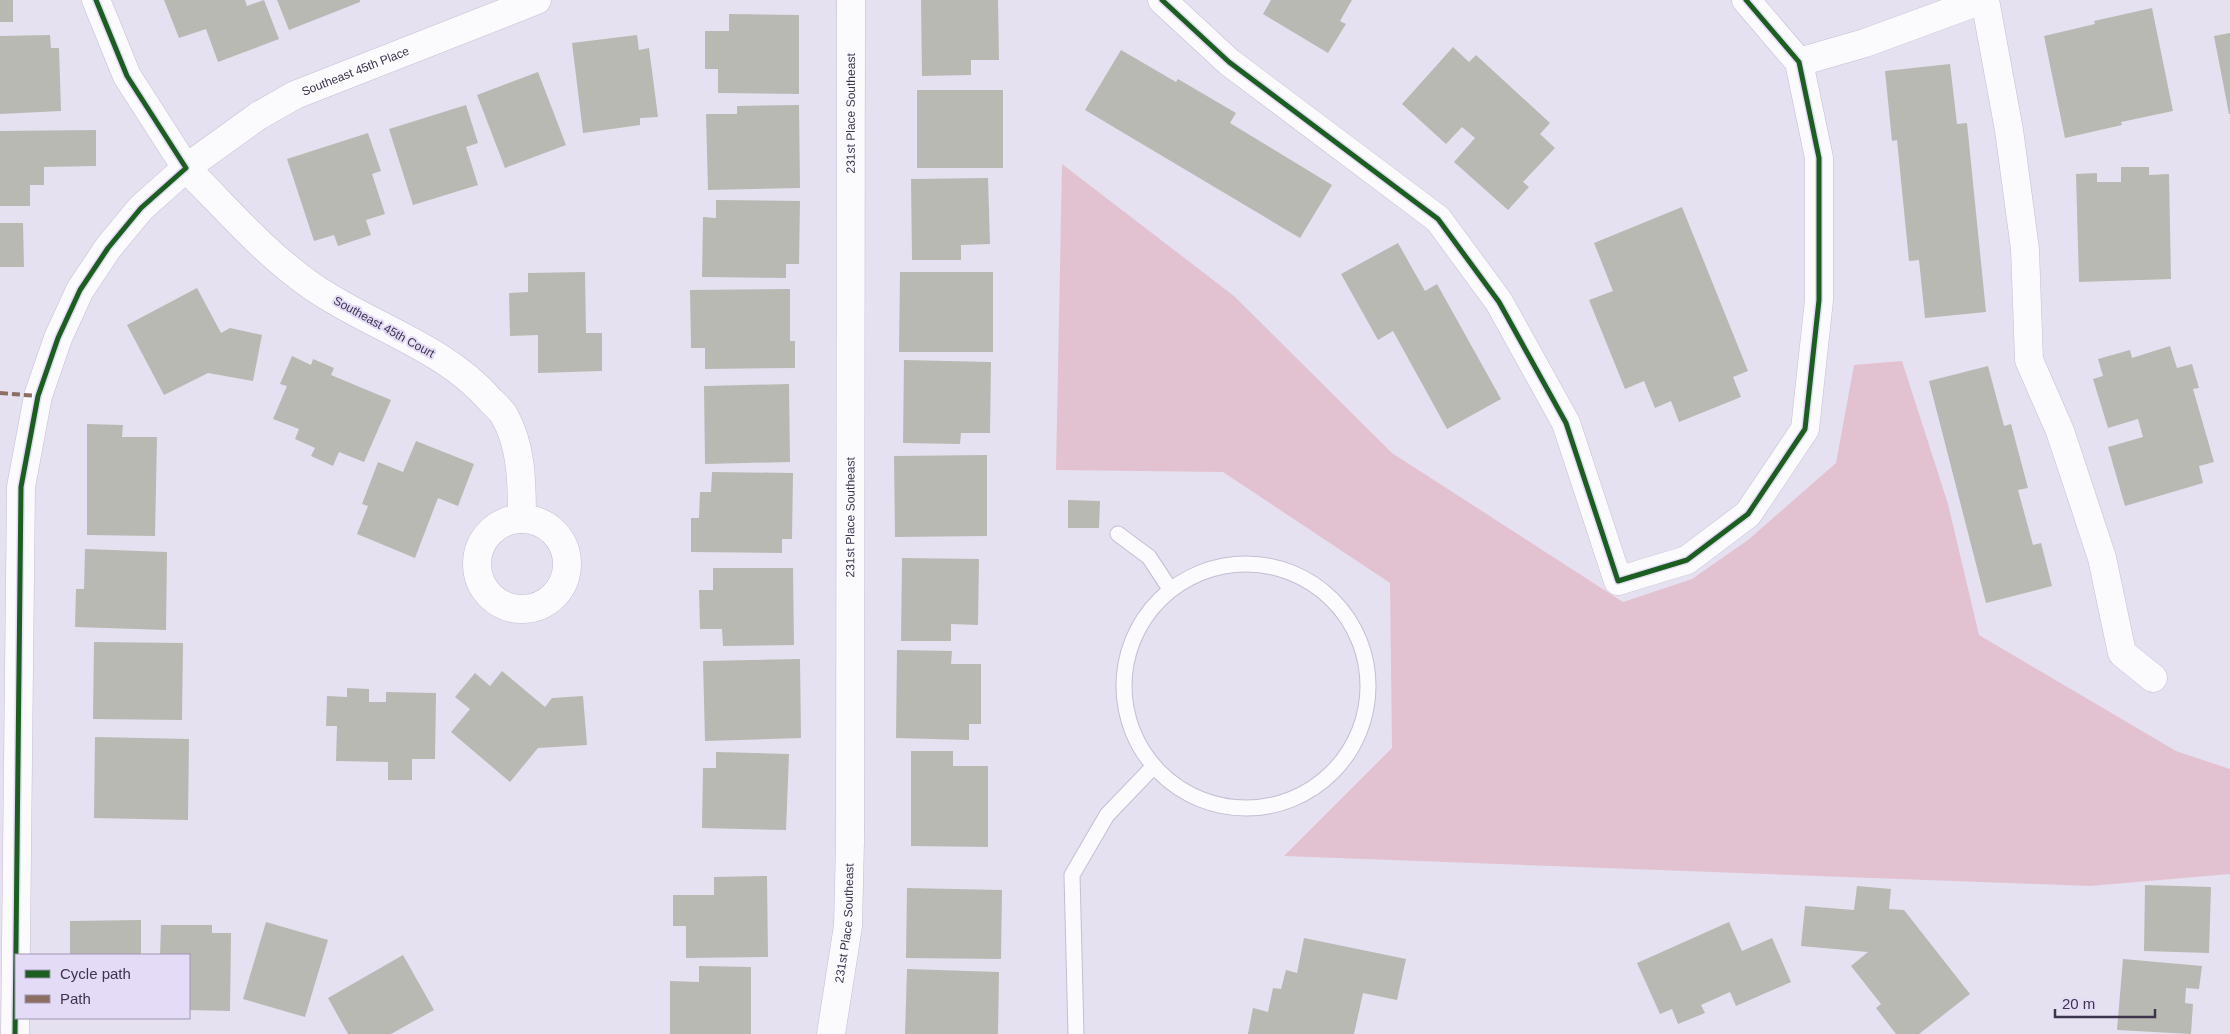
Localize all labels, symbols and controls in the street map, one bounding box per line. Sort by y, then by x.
street label: Southeast 45th Place [300,44,411,99]
street label: 231st Place Southeast [844,53,858,174]
street label: Southeast 45th Court [331,293,438,361]
street label: 231st Place Southeast [843,457,857,578]
street label: 231st Place Southeast [832,862,857,984]
legend [15,954,190,1019]
text: Cycle path [60,965,131,982]
scale bar [2055,986,2155,1018]
text: Path [60,990,91,1007]
text: 20 m [2062,995,2095,1012]

